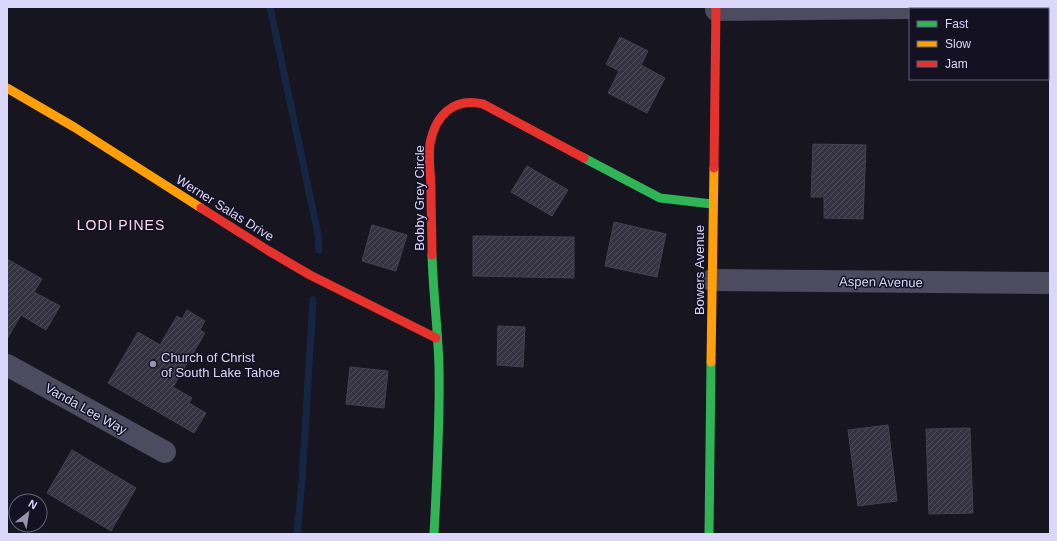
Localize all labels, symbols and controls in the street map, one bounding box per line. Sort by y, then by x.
legend [909,8,1049,80]
text: Fast [945,17,969,31]
text: Slow [945,37,971,51]
text: Jam [945,57,968,71]
street label: Bobby Grey Circle [412,145,427,251]
street label: Werner Salas Drive [173,172,277,244]
district label: LODI PINES [77,217,165,233]
street label: Bowers Avenue [692,225,707,315]
street label: Aspen Avenue [839,274,923,290]
place label: Church of Christ of South Lake Tahoe [161,350,280,380]
marker: Church of Christ of South Lake Tahoe [148,359,158,369]
street label: Vanda Lee Way [43,380,130,438]
north arrow [8,493,48,533]
text: N [27,497,39,512]

